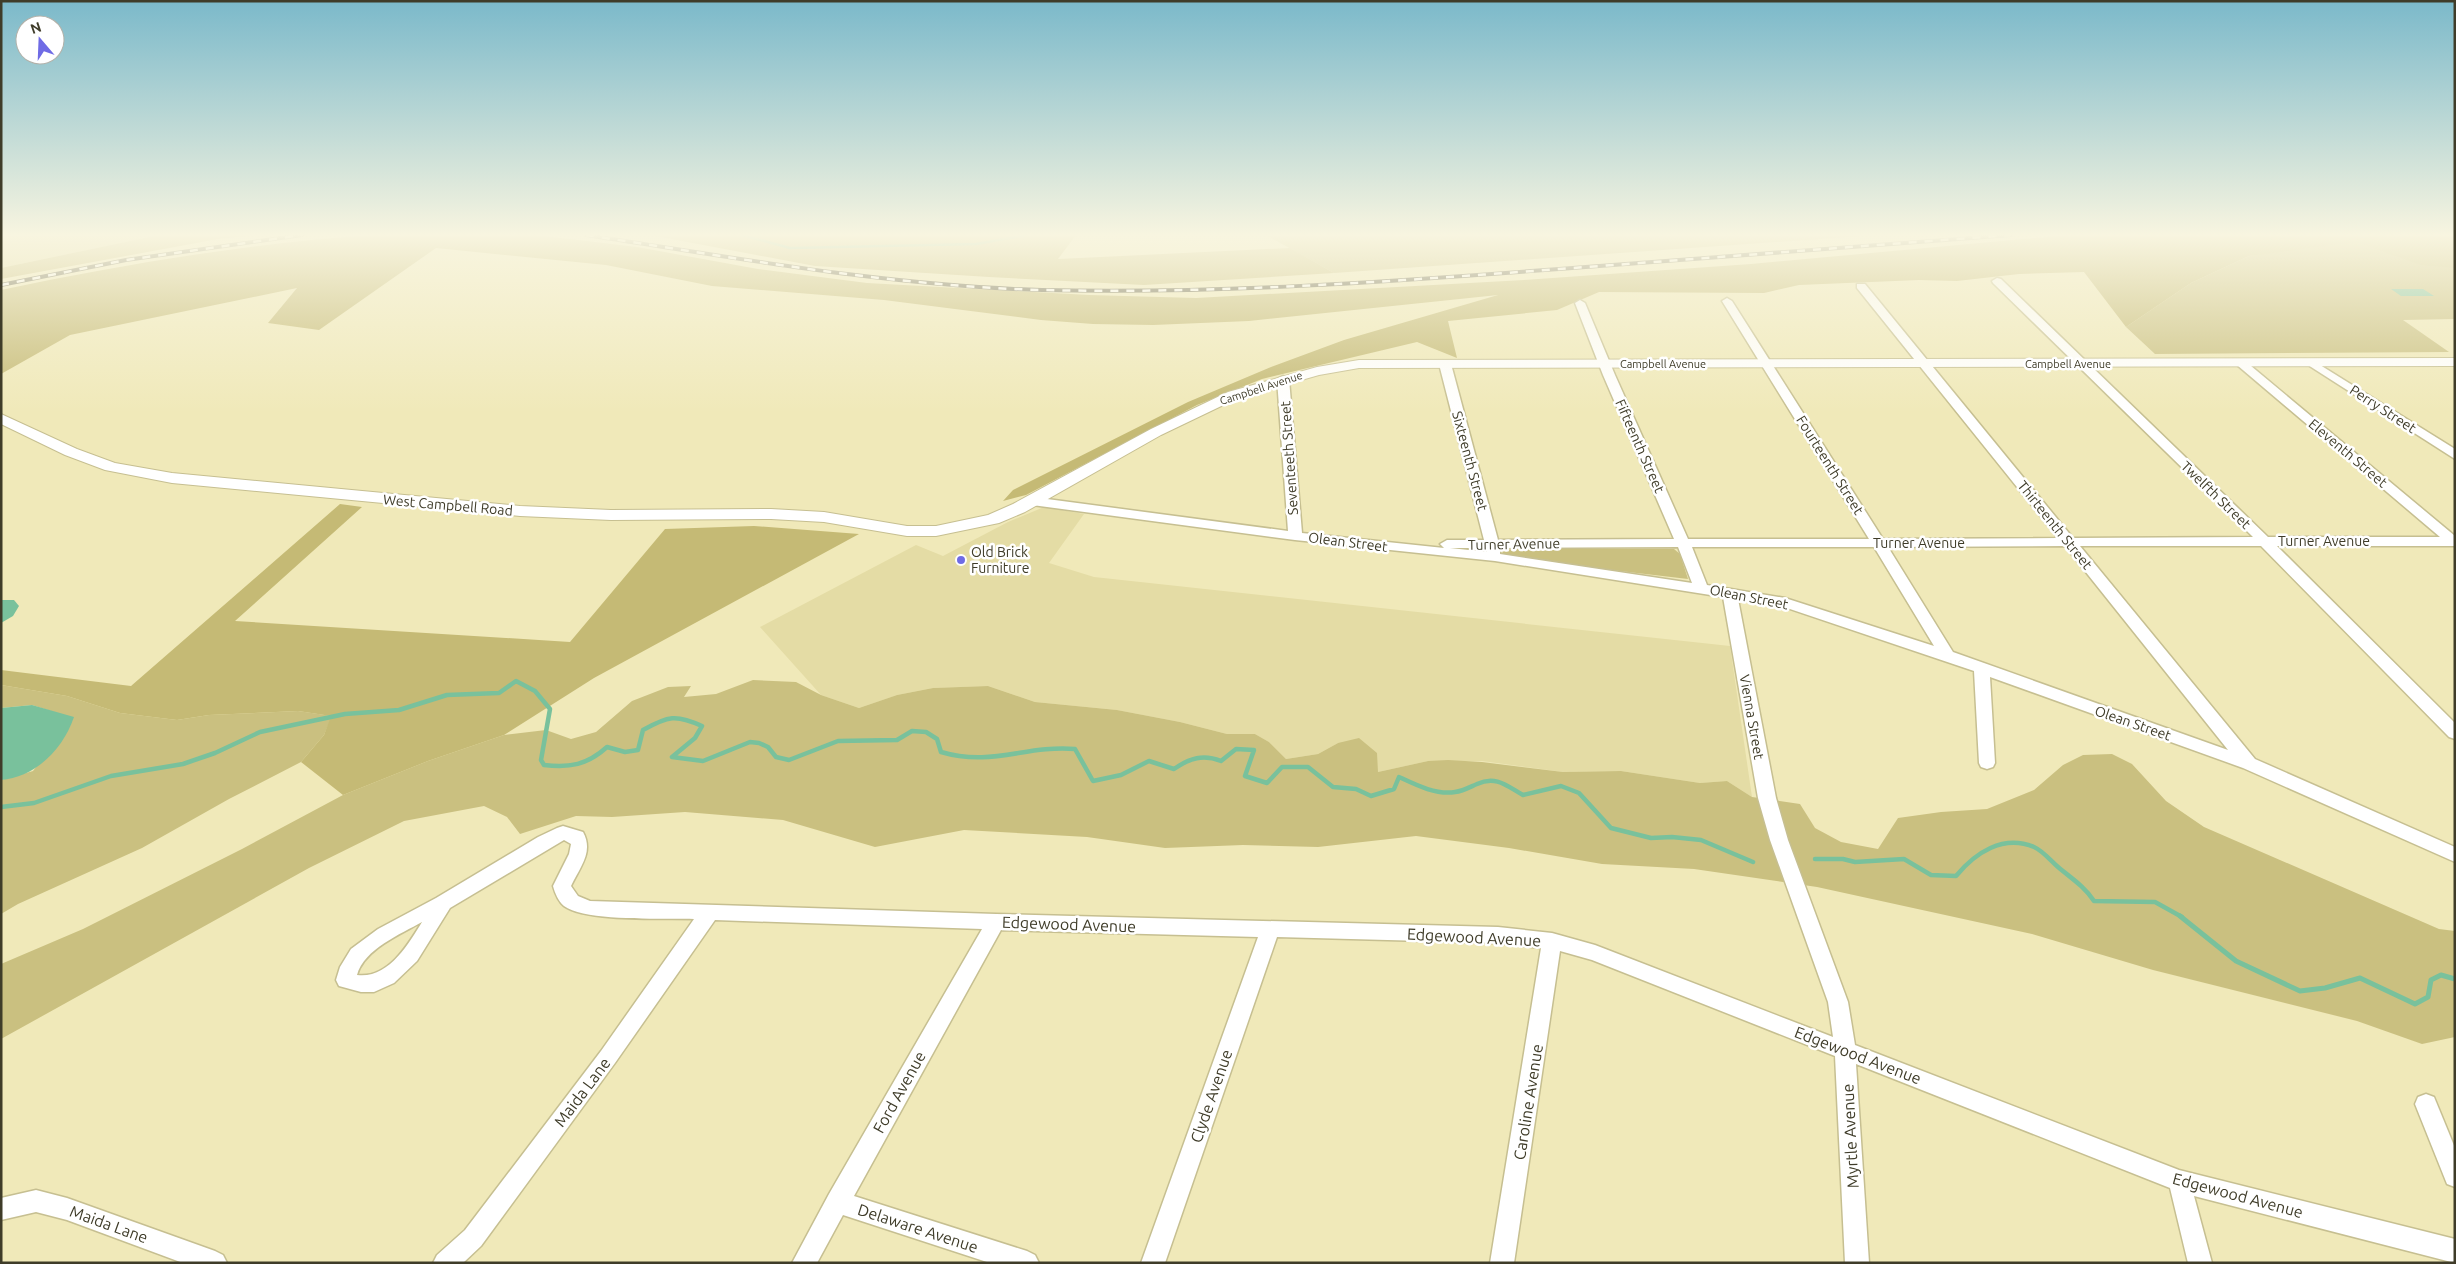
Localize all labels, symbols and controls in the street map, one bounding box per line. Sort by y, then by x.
north arrow [15,15,65,65]
text: N [28,18,43,37]
street label: Campbell Avenue [1620,358,1706,370]
street label: Campbell Avenue [2025,358,2111,370]
street label: Campbell Avenue [1218,369,1304,407]
street label: Perry Street [2347,382,2420,437]
street label: Fifteenth Street [1612,397,1668,496]
street label: Seventeeth Street [1277,400,1301,516]
street label: Sixteenth Street [1449,409,1491,513]
street label: Fourteenth Street [1793,413,1867,518]
street label: Eleventh Street [2305,416,2391,491]
street label: Twelfth Street [2178,458,2254,532]
street label: Thirteenth Street [2014,478,2096,573]
street label: West Campbell Road [383,491,513,519]
street label: Olean Street [1307,529,1389,555]
street label: Turner Avenue [2278,533,2370,549]
street label: Turner Avenue [1468,535,1560,553]
street label: Turner Avenue [1873,535,1965,551]
place label: Old Brick Furniture [971,544,1029,576]
marker: Old Brick Furniture [955,554,967,566]
street label: Olean Street [1708,582,1790,613]
street label: Vienna Street [1737,673,1767,761]
street label: Olean Street [2093,702,2174,744]
street label: Edgewood Avenue [1002,913,1136,935]
street label: Edgewood Avenue [1406,924,1542,950]
street label: Edgewood Avenue [1792,1023,1924,1087]
street label: Caroline Avenue [1510,1043,1546,1161]
street label: Clyde Avenue [1187,1047,1235,1145]
street label: Ford Avenue [869,1048,929,1136]
street label: Maida Lane [550,1054,614,1130]
street label: Myrtle Avenue [1838,1083,1862,1189]
street label: Edgewood Avenue [2171,1169,2305,1221]
street label: Delaware Avenue [855,1200,981,1256]
street label: Maida Lane [68,1202,150,1246]

